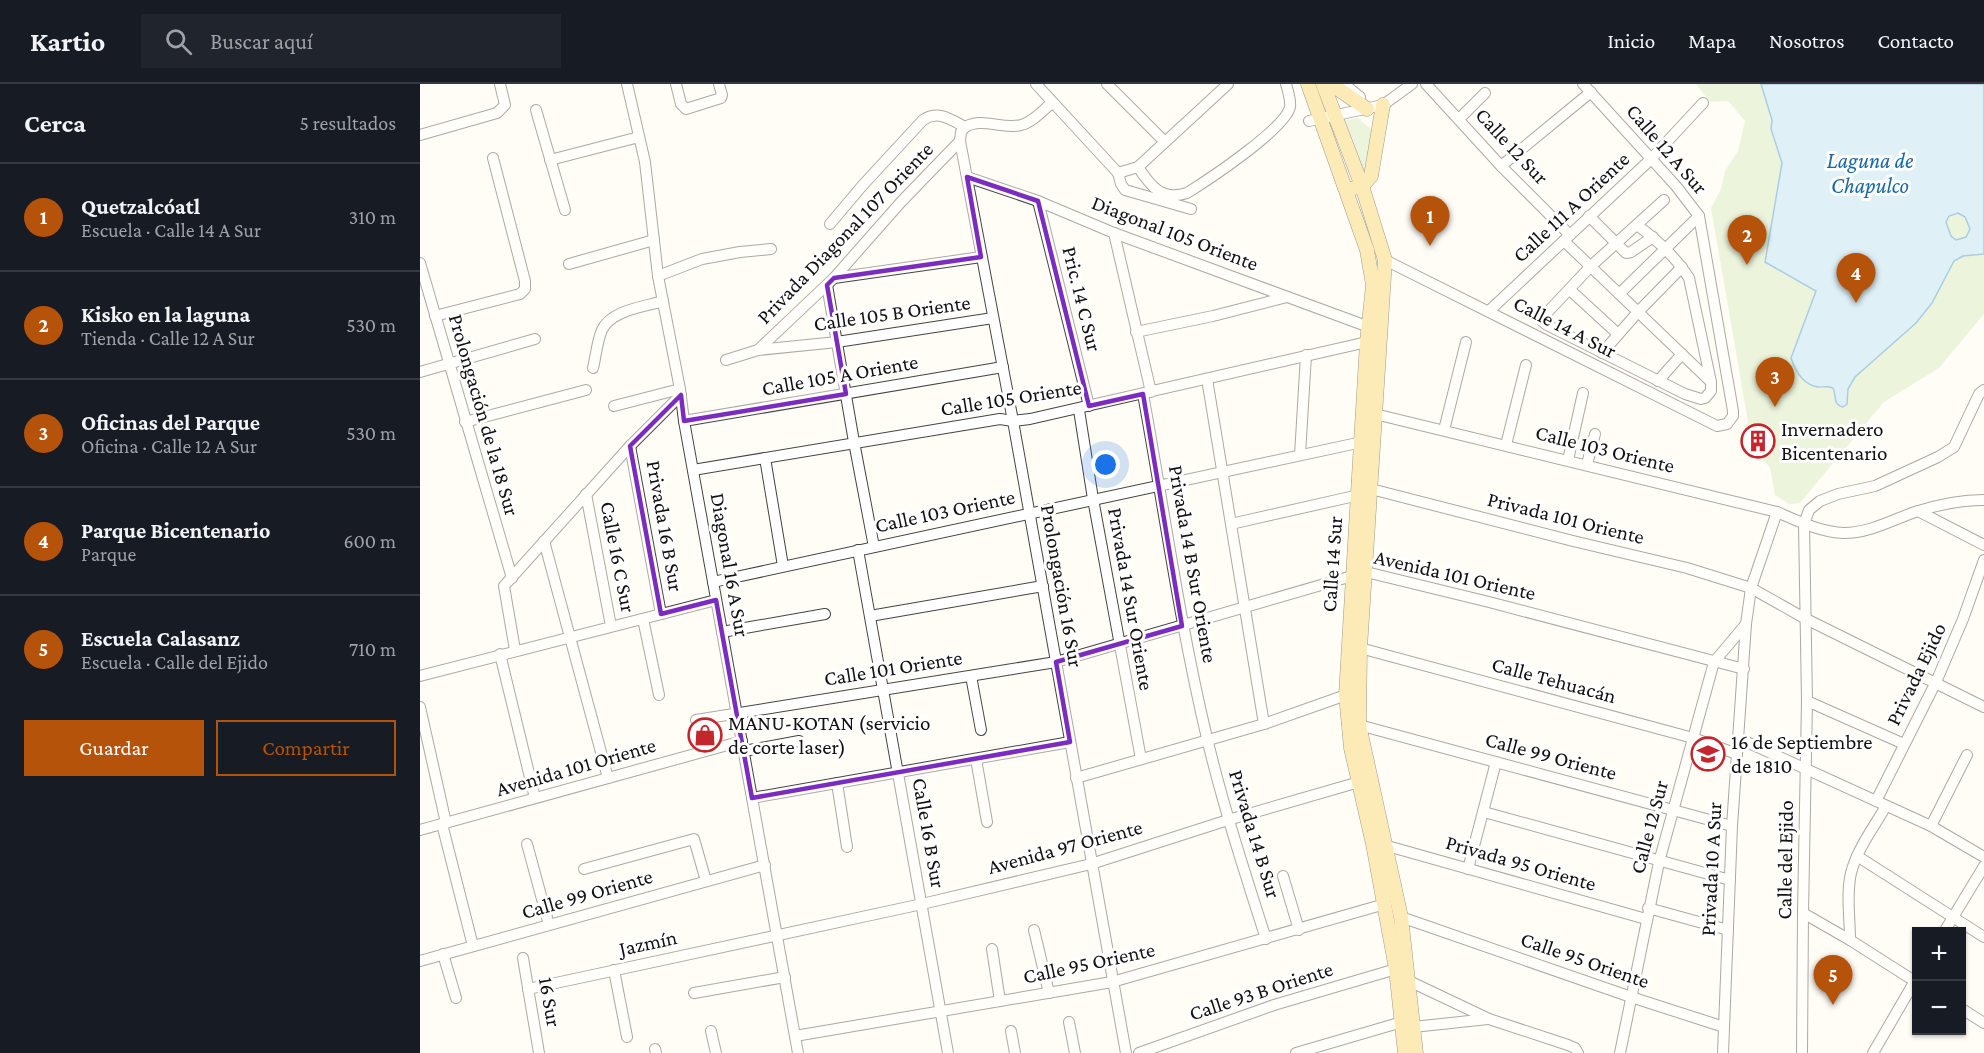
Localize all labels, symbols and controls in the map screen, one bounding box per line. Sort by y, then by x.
search box [141,14,561,68]
icon: search [162,25,195,58]
text: Kartio [30,26,105,57]
text: Buscar aquí [210,29,313,54]
text: Inicio [1607,29,1655,53]
text: Mapa [1688,29,1736,53]
text: Nosotros [1769,29,1845,53]
text: Contacto [1878,29,1954,53]
street label: Calle 12 A Sur [1621,99,1713,199]
street label: Calle 12 Sur [1471,103,1554,190]
text: Cerca [24,109,86,138]
text: 5 resultados [300,112,396,134]
street label: Privada Diagonal 107 Oriente [752,137,938,329]
street label: Calle 111 A Oriente [1508,147,1634,267]
water label: Laguna de Chapulco [1827,148,1914,198]
street label: Diagonal 105 Oriente [1088,190,1262,276]
text: Quetzalcóatl [81,194,200,219]
pin: 1 [1410,196,1450,246]
text: 1 [40,206,47,228]
text: 310 m [349,206,396,228]
pin: 2 [1728,216,1766,265]
text: Escuela · Calle 14 A Sur [81,219,261,241]
street label: Pric. 14 C Sur [1057,244,1107,354]
pin: 4 [1836,254,1876,303]
street label: Calle 105 B Oriente [812,290,972,336]
street label: Calle 14 A Sur [1510,291,1621,363]
text: Kisko en la laguna [81,302,250,327]
street label: Prolongación de la 18 Sur [444,311,524,519]
text: 2 [38,314,49,336]
text: 530 m [346,314,396,336]
text: Tienda · Calle 12 A Sur [81,327,255,349]
street label: Calle 105 A Oriente [760,349,920,401]
pin: 3 [1756,358,1794,407]
street label: Calle 105 Oriente [939,375,1083,421]
text: Oficinas del Parque [81,410,260,435]
place label: Invernadero Bicentenario [1781,417,1888,465]
street label: Calle 103 Oriente [1533,420,1677,478]
text: 3 [39,422,48,444]
text: 530 m [346,422,396,444]
building icon: Invernadero Bicentenario [1740,423,1776,459]
text: Oficina · Calle 12 A Sur [81,435,257,457]
your location [1091,450,1120,479]
street label: Privada 16 B Sur [642,458,688,594]
street label: Privada 14 B Sur Oriente [1164,463,1222,665]
street label: Calle 103 Oriente [873,484,1017,538]
street label: Privada 101 Oriente [1485,487,1647,549]
street label: Diagonal 16 A Sur [706,491,755,639]
street label: Calle 16 C Sur [595,499,641,615]
street label: Prolongación 16 Sur [1036,503,1088,670]
street label: Privada 14 Sur Oriente [1103,506,1159,692]
street label: Calle 14 Sur [1317,515,1347,613]
text: Parque Bicentenario [81,518,270,543]
text: 4 [38,530,49,552]
text: 600 m [343,530,396,552]
text: Parque [81,543,136,565]
street label: Avenida 101 Oriente [1372,545,1538,605]
street label: Privada Ejido [1881,619,1951,729]
text: Escuela Calasanz [81,626,240,651]
text: 5 [39,638,48,660]
text: 710 m [349,638,396,660]
street label: Calle 101 Oriente [822,645,964,691]
text: Escuela · Calle del Ejido [81,651,268,673]
street label: Calle Tehuacán [1489,652,1619,708]
place label: MANU-KOTAN (servicio de corte laser) [728,711,930,759]
shop icon: MANU-KOTAN (servicio de corte laser) [687,717,723,753]
button: Guardar [24,720,204,776]
button: Compartir [216,720,396,776]
street label: Calle 99 Oriente [1483,727,1619,785]
place label: 16 de Septiembre de 1810 [1731,730,1872,778]
street label: Avenida 101 Oriente [493,733,659,801]
school or university icon: 16 de Septiembre de 1810 [1690,736,1726,772]
street label: Privada 14 B Sur [1224,767,1286,902]
street label: Calle 16 B Sur [907,776,951,891]
street label: Calle 12 Sur [1625,777,1673,876]
street label: Calle del Ejido [1772,800,1798,920]
street label: Privada 10 A Sur [1695,801,1727,937]
street label: Avenida 97 Oriente [985,815,1145,879]
street label: Privada 95 Oriente [1443,830,1599,896]
street label: Calle 99 Oriente [519,864,655,924]
street label: Jazmín [615,925,679,961]
street label: Calle 95 Oriente [1518,927,1652,993]
map controls [1912,927,1966,1035]
button: + [1912,927,1966,981]
street label: Calle 95 Oriente [1021,937,1157,989]
street label: Calle 93 B Oriente [1186,956,1336,1026]
pin: 5 [1814,956,1852,1005]
street label: 16 Sur [534,975,566,1029]
button: − [1912,981,1966,1035]

